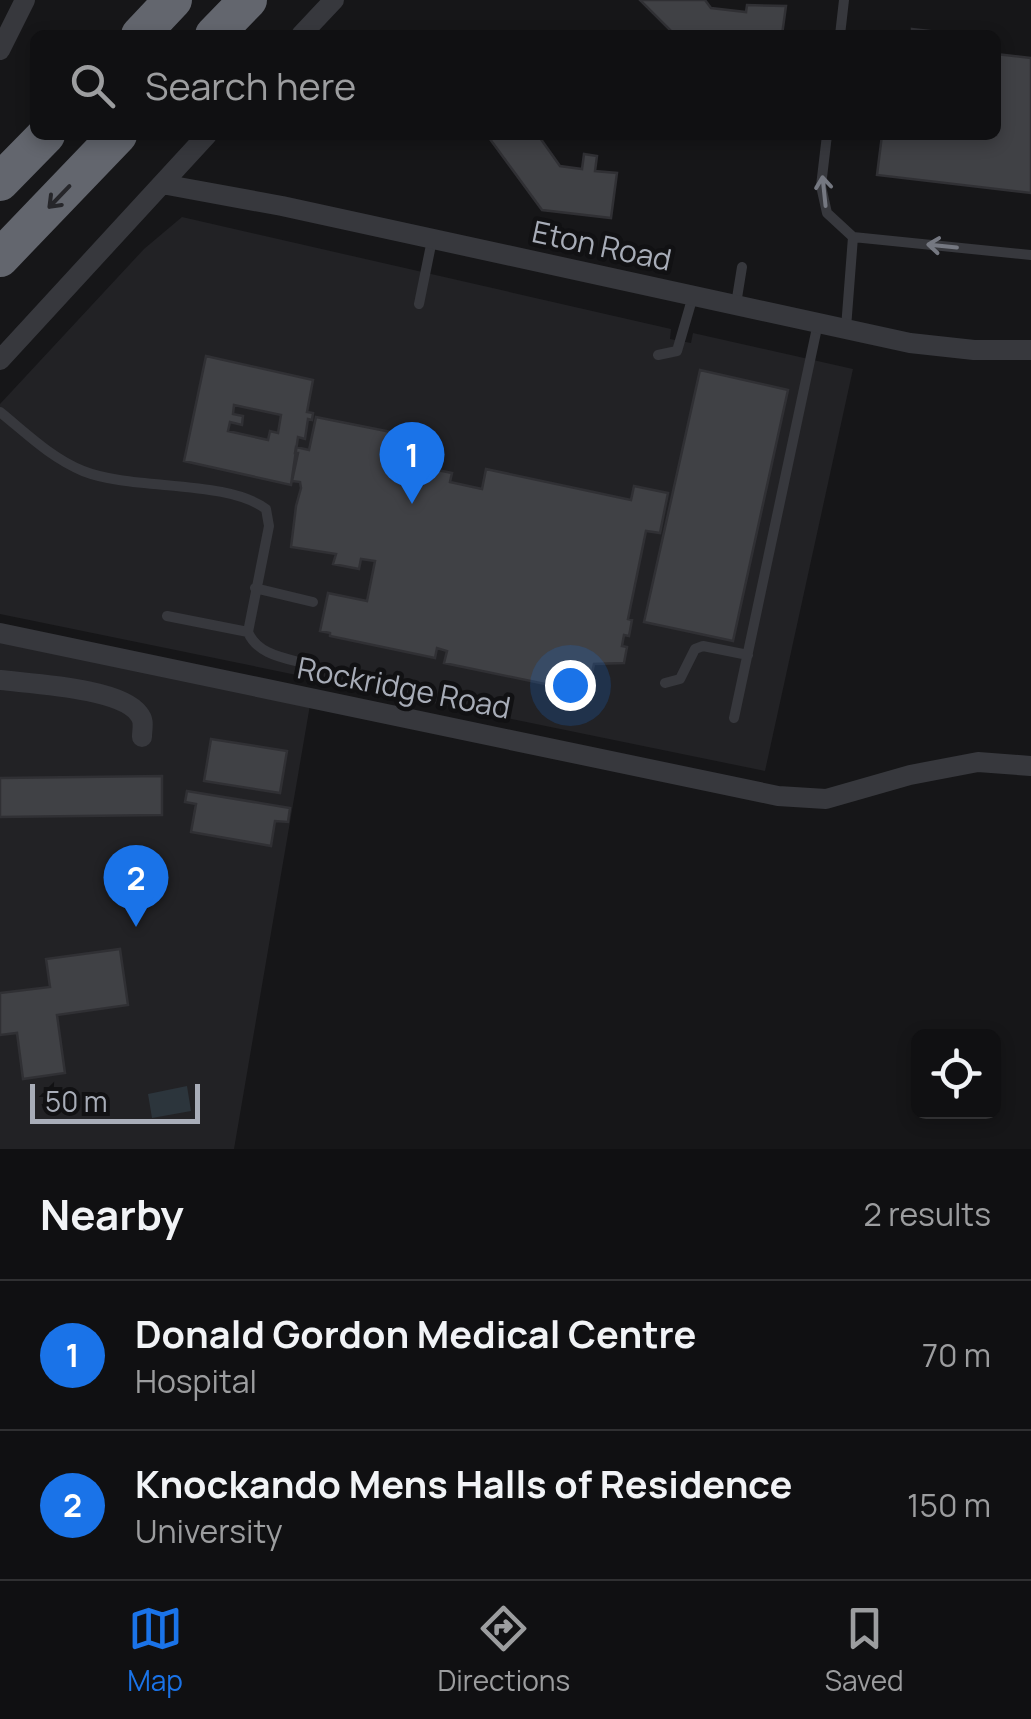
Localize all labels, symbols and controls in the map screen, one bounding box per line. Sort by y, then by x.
search box [30,30,1001,140]
icon: search [65,58,120,113]
text: Search here [145,59,356,111]
one-way arrow [814,176,833,208]
one-way arrow [47,184,71,208]
street label: Eton Road [529,210,675,280]
one-way arrow [926,236,958,255]
pin: 1 [380,422,444,504]
street label: Rockridge Road [294,646,514,728]
your location [545,660,596,711]
pin: 2 [104,844,168,927]
map controls [911,1029,1001,1119]
button: locate [911,1029,1001,1119]
scale bar [30,1079,200,1124]
text: 50 m [45,1082,108,1120]
text: Nearby [40,1185,184,1243]
text: 2 results [864,1192,991,1236]
text: Donald Gordon Medical Centre [135,1307,696,1359]
text: 1 [65,1333,80,1377]
text: 70 m [922,1333,991,1377]
text: Hospital [135,1359,257,1403]
text: Knockando Mens Halls of Residence [135,1457,792,1509]
text: 2 [63,1483,82,1527]
text: 150 m [907,1483,991,1527]
text: University [135,1509,283,1553]
tab: Map [127,1601,183,1699]
tab: Directions [438,1601,570,1699]
tab: Saved [825,1601,904,1699]

